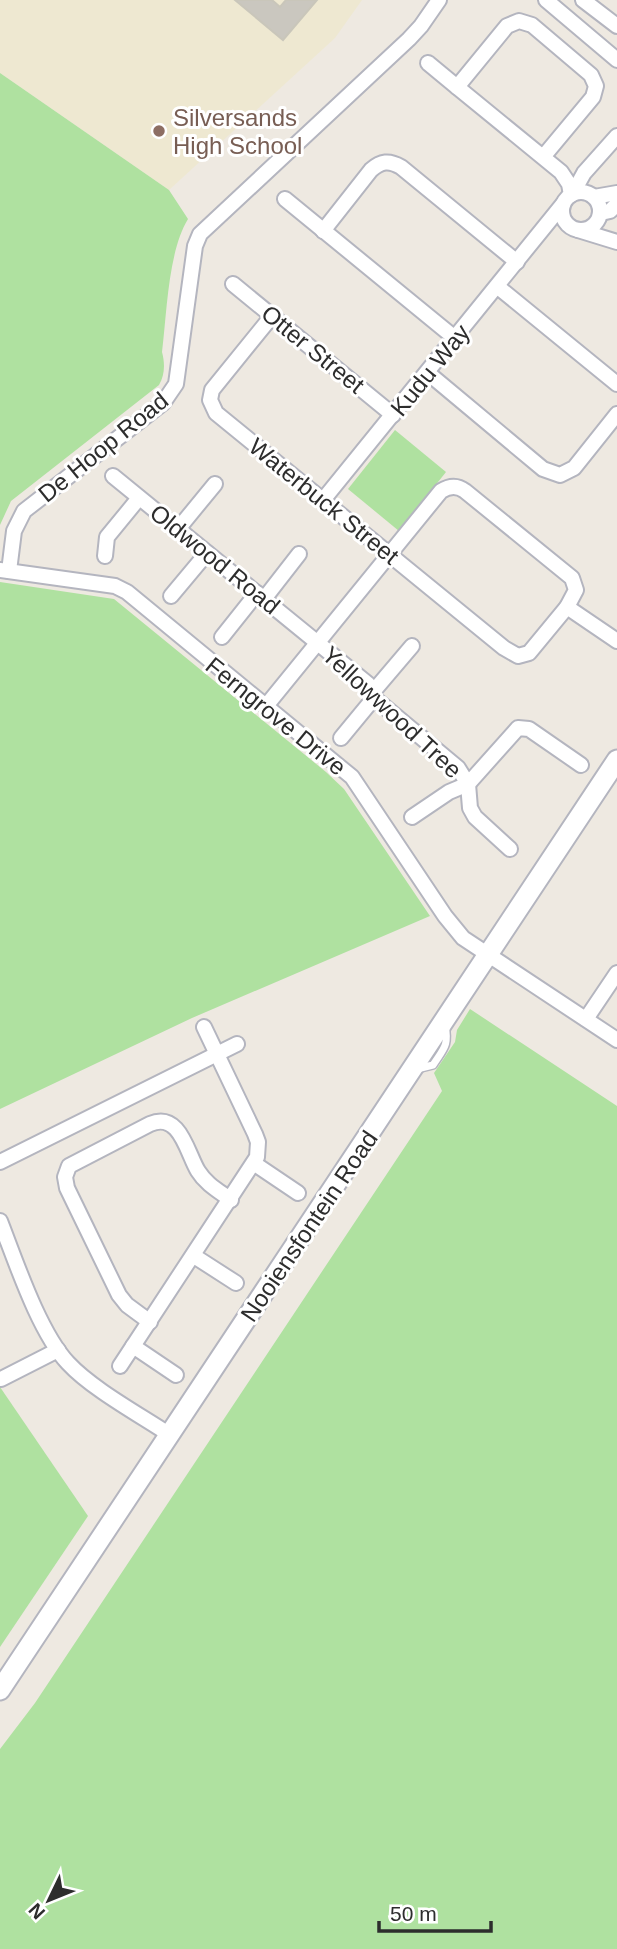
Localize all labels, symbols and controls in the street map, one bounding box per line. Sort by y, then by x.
place label: Silversands High School [173,104,302,159]
marker: Silversands High School [151,123,167,139]
street label: Otter Street [256,299,370,399]
street label: Kudu Way [385,319,475,421]
street label: De Hoop Road [33,387,173,507]
street label: Waterbuck Street [244,432,404,570]
street label: Oldwood Road [145,499,285,619]
street label: Yellowwood Tree [317,641,467,783]
street label: Ferngrove Drive [201,651,351,781]
street label: Nooiensfontein Road [235,1126,383,1326]
north arrow [14,1865,84,1935]
scale bar [379,1890,491,1934]
text: N [25,1899,49,1923]
text: 50 m [390,1902,437,1925]

